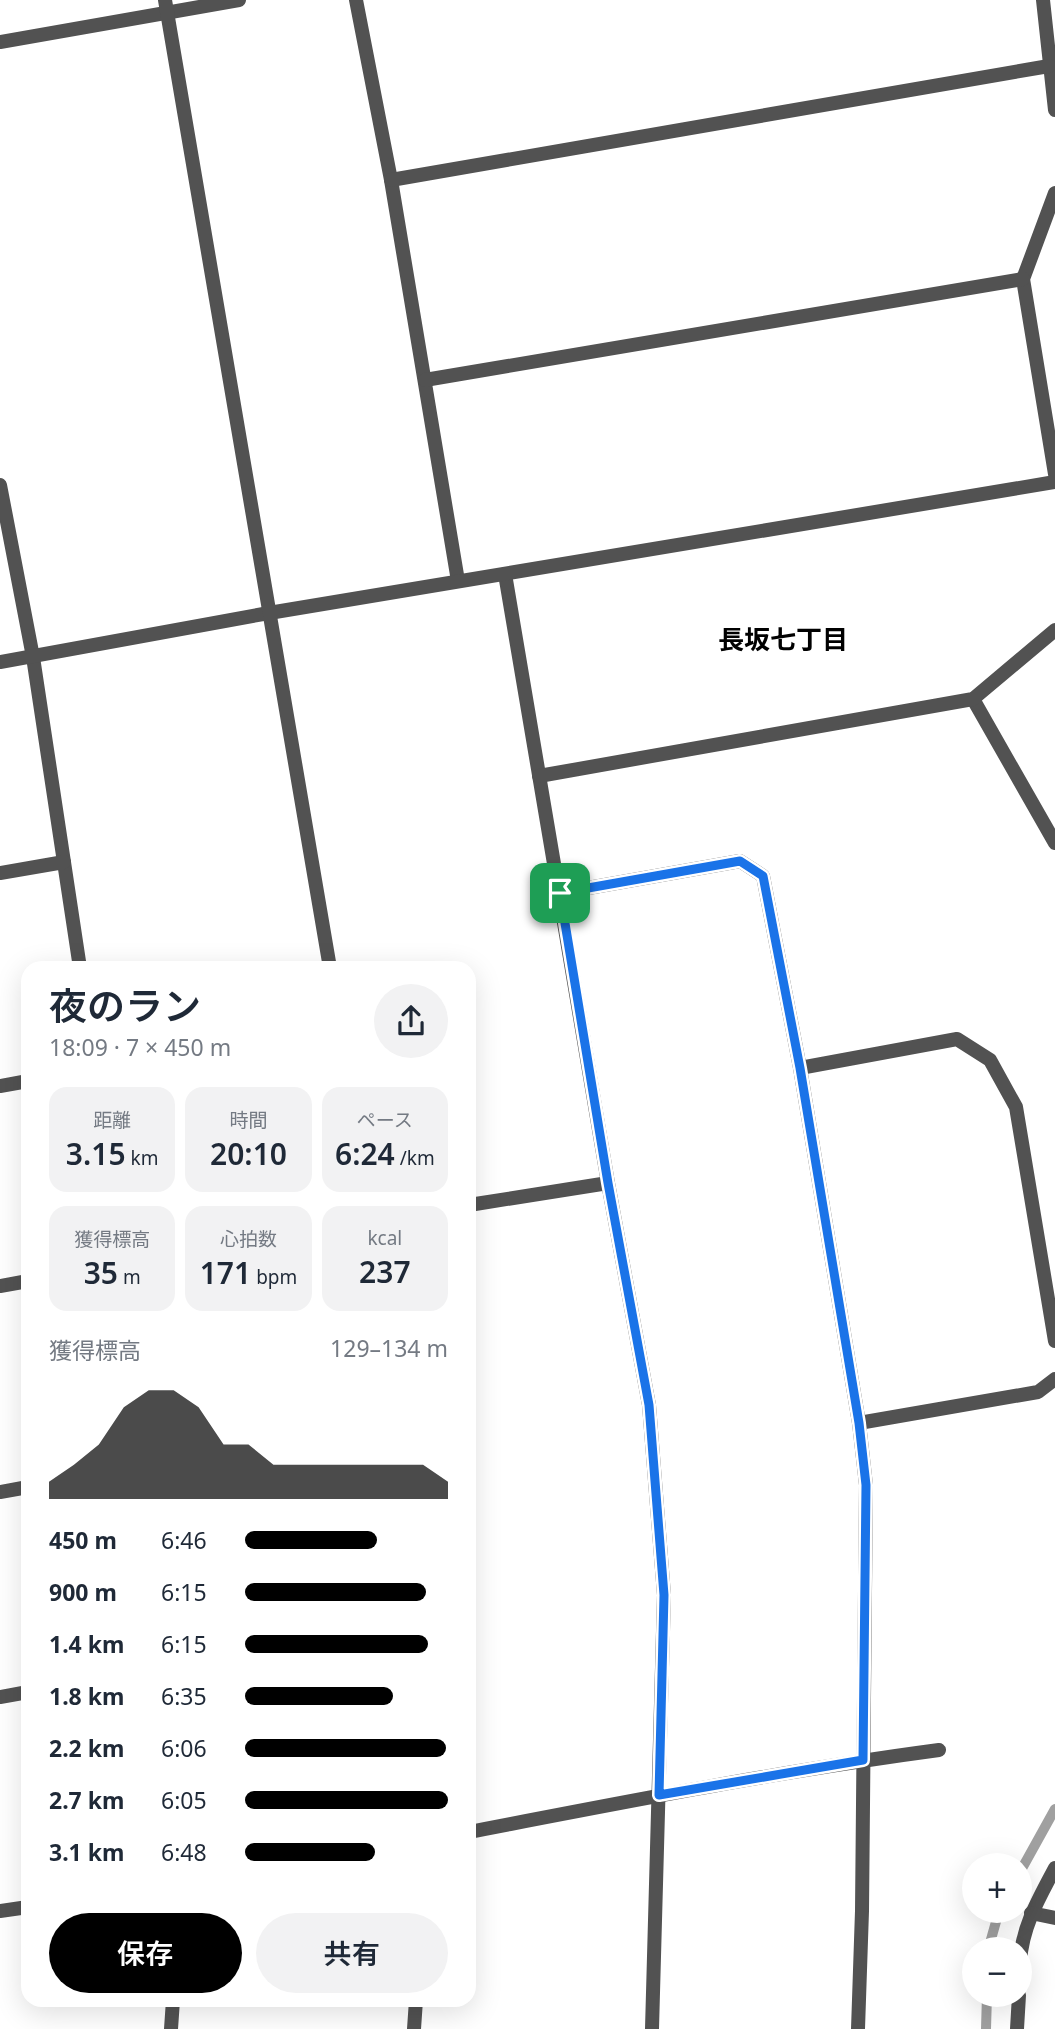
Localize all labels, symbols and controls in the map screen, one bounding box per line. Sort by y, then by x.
district label: 長坂七丁目 [718,621,848,657]
pin [530,863,590,923]
icon: arrive [541,874,579,912]
text: 夜のラン [49,979,201,1031]
button: share [374,984,448,1058]
text: 18:09 · 7 × 450 m [49,1031,231,1063]
text: 距離 [93,1107,131,1133]
text: 時間 [229,1107,268,1133]
text: ペース [357,1107,413,1133]
text: 3.15 [66,1133,126,1174]
text: 20:10 [210,1133,287,1174]
text: 6:24 [335,1133,395,1174]
text: km [126,1145,158,1171]
text: /km [395,1145,435,1171]
text: kcal [367,1225,402,1251]
text: 獲得標高 [74,1226,150,1252]
text: 心拍数 [220,1226,277,1252]
text: 237 [359,1251,411,1292]
text: 35 [84,1252,118,1293]
text: 171 [200,1252,251,1293]
text: m [118,1264,141,1290]
text: bpm [251,1264,297,1290]
text: 129–134 m [330,1332,448,1364]
text: 獲得標高 [49,1334,141,1366]
text: 450 m [49,1524,117,1556]
text: 6:46 [161,1524,207,1556]
text: 900 m [49,1576,117,1608]
text: 6:15 [161,1576,207,1608]
text: 1.4 km [49,1628,124,1660]
text: 6:15 [161,1628,207,1660]
text: 1.8 km [49,1680,124,1712]
text: 6:35 [161,1680,207,1712]
text: 2.2 km [49,1732,124,1764]
text: 6:06 [161,1732,207,1764]
text: 2.7 km [49,1784,124,1816]
text: 6:05 [161,1784,207,1816]
text: 3.1 km [49,1836,124,1868]
text: 6:48 [161,1836,207,1868]
map controls [962,1853,1032,2007]
button: + [962,1853,1032,1923]
button: 保存 [49,1913,242,1993]
button: 共有 [256,1913,448,1993]
button: − [962,1937,1032,2007]

